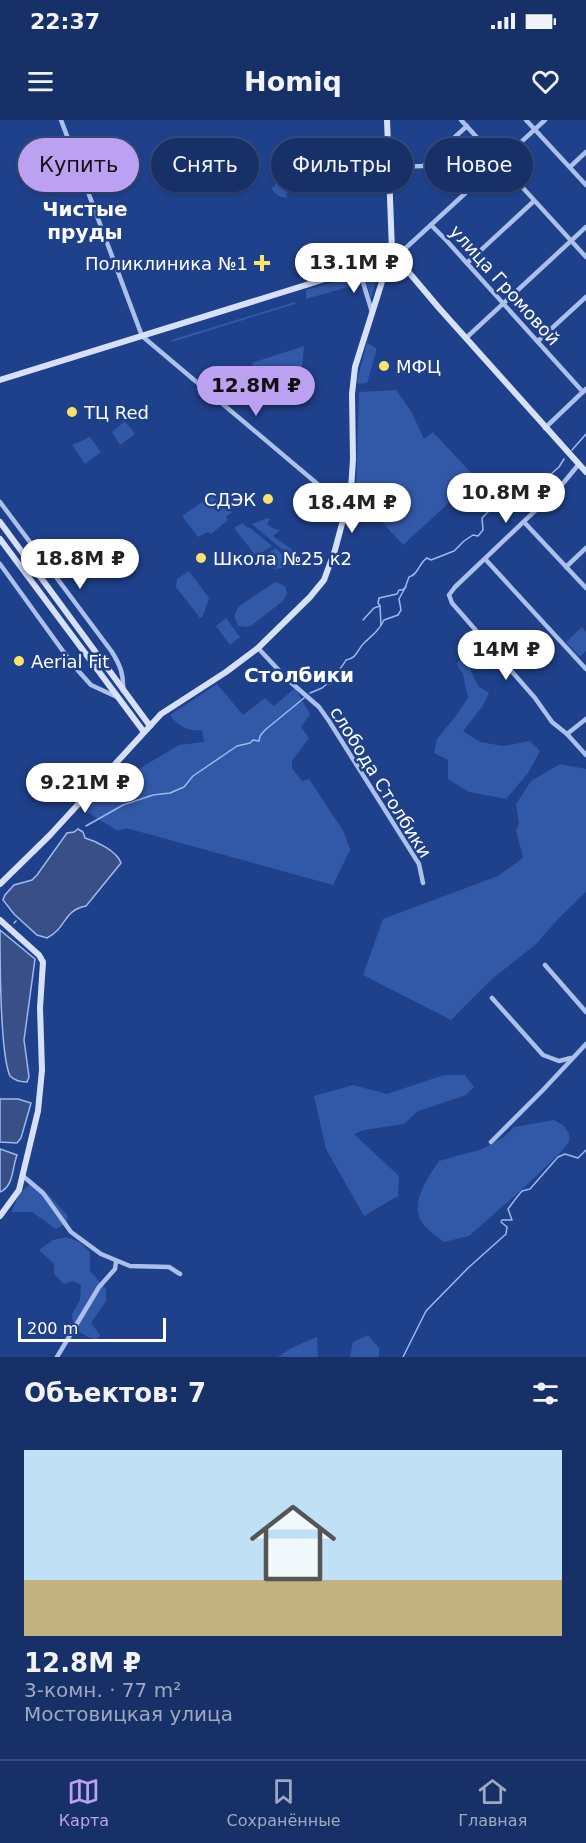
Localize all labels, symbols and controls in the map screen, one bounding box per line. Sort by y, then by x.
text: 22:37 [30,9,100,34]
icon: menu [24,65,57,98]
icon: heart [529,65,562,98]
text: Homiq [244,66,342,97]
chip: Купить [18,138,139,192]
chip: Снять [151,138,259,192]
chip: Фильтры [271,138,413,192]
chip: Новое [425,138,533,192]
district label: Чистые пруды [42,197,128,244]
street label: улица Громовой [446,221,564,349]
pin: 13.1M ₽ [299,243,409,294]
text: 13.1M ₽ [309,250,399,274]
place label: Поликлиника №1 [85,253,248,274]
marker: Поликлиника №1 [253,254,271,272]
place label: МФЦ [396,356,441,377]
marker: МФЦ [377,359,391,373]
pin: 12.8M ₽ [201,366,311,417]
text: 12.8M ₽ [211,373,301,397]
place label: ТЦ Red [83,402,149,423]
marker: ТЦ Red [65,405,79,419]
pin: 10.8M ₽ [451,473,561,524]
text: 10.8M ₽ [461,480,551,504]
pin: 18.4M ₽ [297,483,407,534]
place label: СДЭК [204,489,256,510]
text: 18.4M ₽ [307,490,397,514]
marker: СДЭК [261,492,275,506]
pin: 18.8M ₽ [25,539,135,590]
text: 18.8M ₽ [35,546,125,570]
place label: Школа №25 к2 [213,548,352,569]
marker: Школа №25 к2 [194,551,208,565]
pin: 14M ₽ [464,630,548,681]
text: 14M ₽ [472,637,540,661]
place label: Aerial Fit [31,651,109,672]
marker: Aerial Fit [12,654,26,668]
district label: Столбики [244,663,354,687]
street label: слобода Столбики [326,702,436,862]
pin: 9.21M ₽ [30,763,140,814]
text: 9.21M ₽ [40,770,130,794]
scale bar [18,1315,166,1342]
text: 200 m [27,1319,78,1338]
icon: filters [529,1377,562,1410]
text: Объектов: 7 [24,1378,206,1408]
icon: home [239,1489,347,1597]
text: 12.8M ₽ [24,1648,141,1678]
text: 3-комн. · 77 m² [24,1678,181,1702]
text: Мостовицкая улица [24,1702,233,1726]
tab: Карта [59,1775,109,1830]
tab: Сохранённые [227,1775,341,1830]
tab: Главная [458,1775,527,1830]

